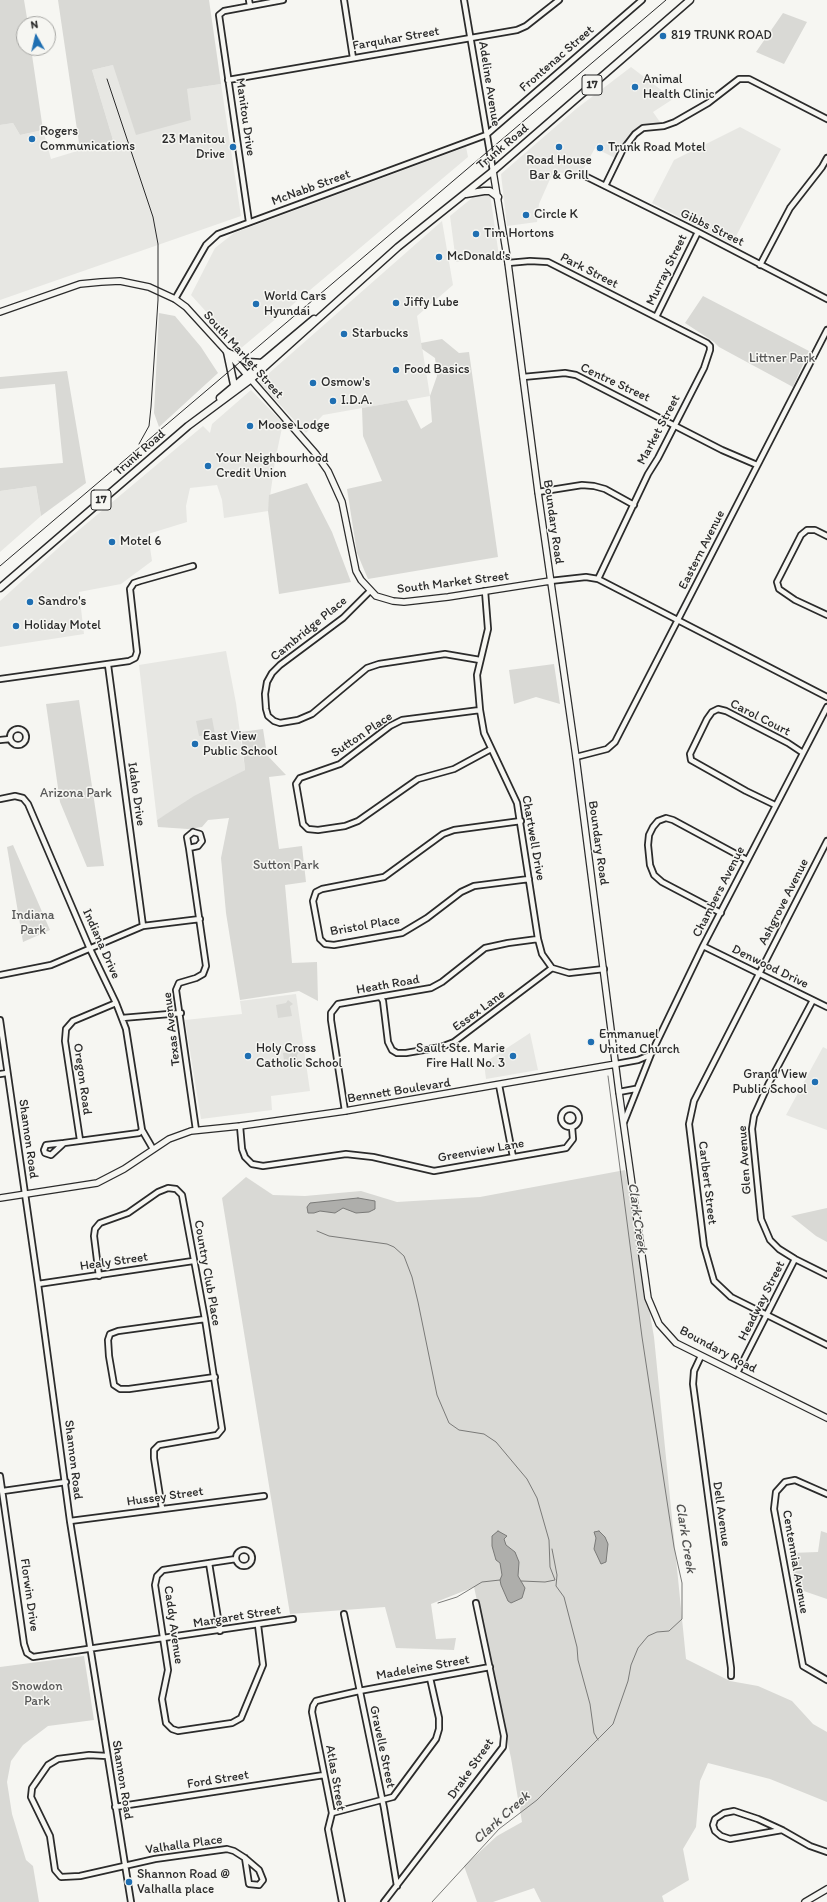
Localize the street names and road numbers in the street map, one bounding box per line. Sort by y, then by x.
street label: Frontenac Street [517,22,597,96]
street label: Farquhar Street [351,24,441,54]
street label: Adeline Avenue [475,40,503,128]
road number: 17 [582,75,602,95]
street label: Manitou Drive [232,77,258,157]
street label: Trunk Road [474,121,532,173]
street label: McNabb Street [269,167,353,209]
street label: Gibbs Street [678,206,746,250]
street label: Murray Street [643,232,691,308]
street label: Park Street [557,250,621,292]
street label: South Market Street [200,308,286,402]
street label: Centre Street [578,360,652,406]
street label: Market Street [634,392,684,468]
street label: Trunk Road [111,426,169,480]
street label: Boundary Road [539,479,567,565]
road number: 17 [91,490,111,510]
street label: Eastern Avenue [675,508,729,592]
street label: South Market Street [396,568,510,598]
street label: Cambridge Place [267,593,351,665]
street label: Carol Court [727,696,793,740]
street label: Sutton Place [328,709,396,761]
street label: Idaho Drive [124,761,148,827]
street label: Chartwell Drive [518,794,548,882]
street label: Boundary Road [584,800,612,886]
street label: Chambers Avenue [689,844,749,940]
street label: Ashgrove Avenue [755,856,813,948]
street label: Indiana Drive [79,906,123,982]
street label: Bristol Place [329,912,401,940]
street label: Denwood Drive [729,942,811,992]
street label: Heath Road [355,972,421,998]
street label: Essex Lane [450,987,508,1035]
street label: Texas Avenue [160,991,184,1067]
street label: Oregon Road [69,1042,95,1116]
street label: Bennett Boulevard [346,1075,452,1107]
street label: Shannon Road [15,1098,41,1180]
street label: Glen Avenue [735,1125,755,1195]
street label: Greenview Lane [437,1136,525,1166]
street label: Carlbert Street [694,1140,720,1226]
street label: Country Club Place [190,1219,224,1327]
street label: Healy Street [79,1249,149,1275]
street label: Headway Street [735,1258,789,1344]
street label: Boundary Road [677,1323,759,1377]
street label: Shannon Road [60,1419,86,1501]
street label: Dell Avenue [709,1480,733,1548]
street label: Hussey Street [126,1484,204,1510]
street label: Centennial Avenue [778,1509,812,1615]
street label: Florwin Drive [16,1557,42,1633]
street label: Caddy Avenue [160,1585,186,1665]
street label: Margaret Street [192,1602,282,1632]
street label: Madeleine Street [375,1652,471,1684]
street label: Gravelle Street [366,1704,398,1790]
street label: Drake Street [444,1736,498,1802]
street label: Shannon Road [108,1739,136,1821]
street label: Atlas Street [322,1744,348,1812]
street label: Ford Street [186,1767,250,1793]
street label: Valhalla Place [144,1832,224,1858]

